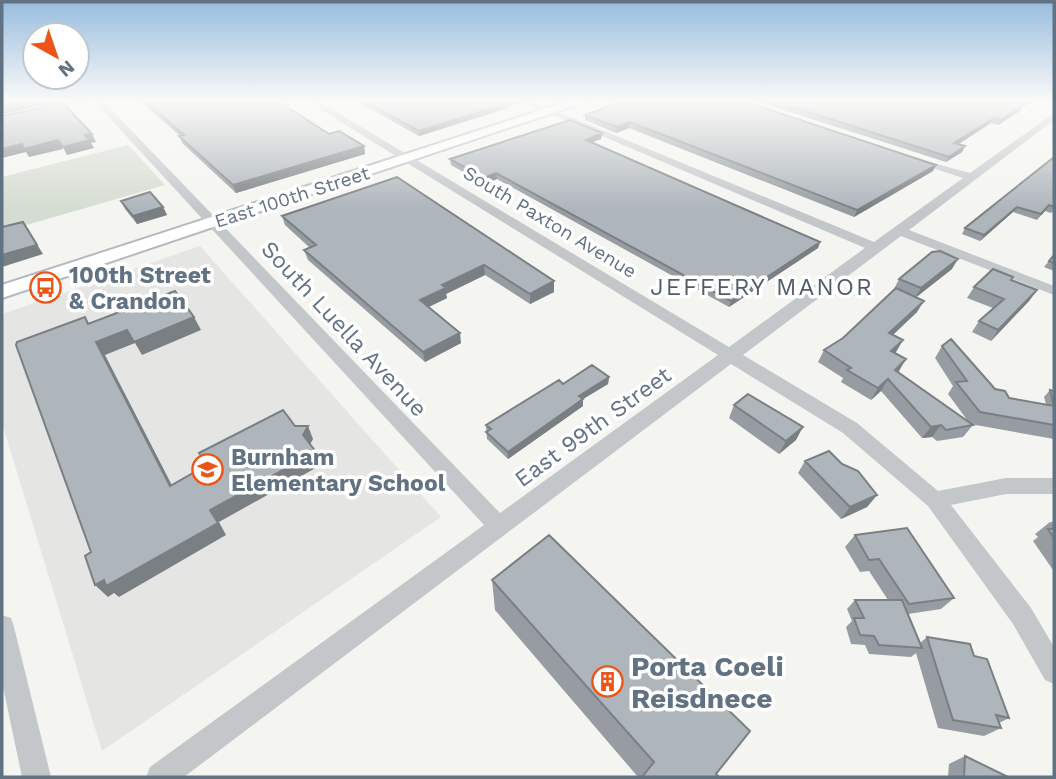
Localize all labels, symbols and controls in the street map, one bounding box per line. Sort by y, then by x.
north arrow [21,21,91,91]
text: N [54,55,79,82]
street label: East 100th Street [212,161,372,233]
street label: South Paxton Avenue [459,161,641,283]
street label: South Luella Avenue [256,236,432,422]
place label: 100th Street & Crandon [69,262,211,315]
bus stop icon: 100th Street & Crandon [29,271,63,305]
district label: JEFFERY MANOR [650,273,874,301]
street label: East 99th Street [510,361,677,493]
place label: Burnham Elementary School [231,444,446,497]
school or university icon: Burnham Elementary School [191,453,225,487]
place label: Porta Coeli Reisdnece [631,650,784,715]
building icon: Porta Coeli Reisdnece [591,665,625,699]

